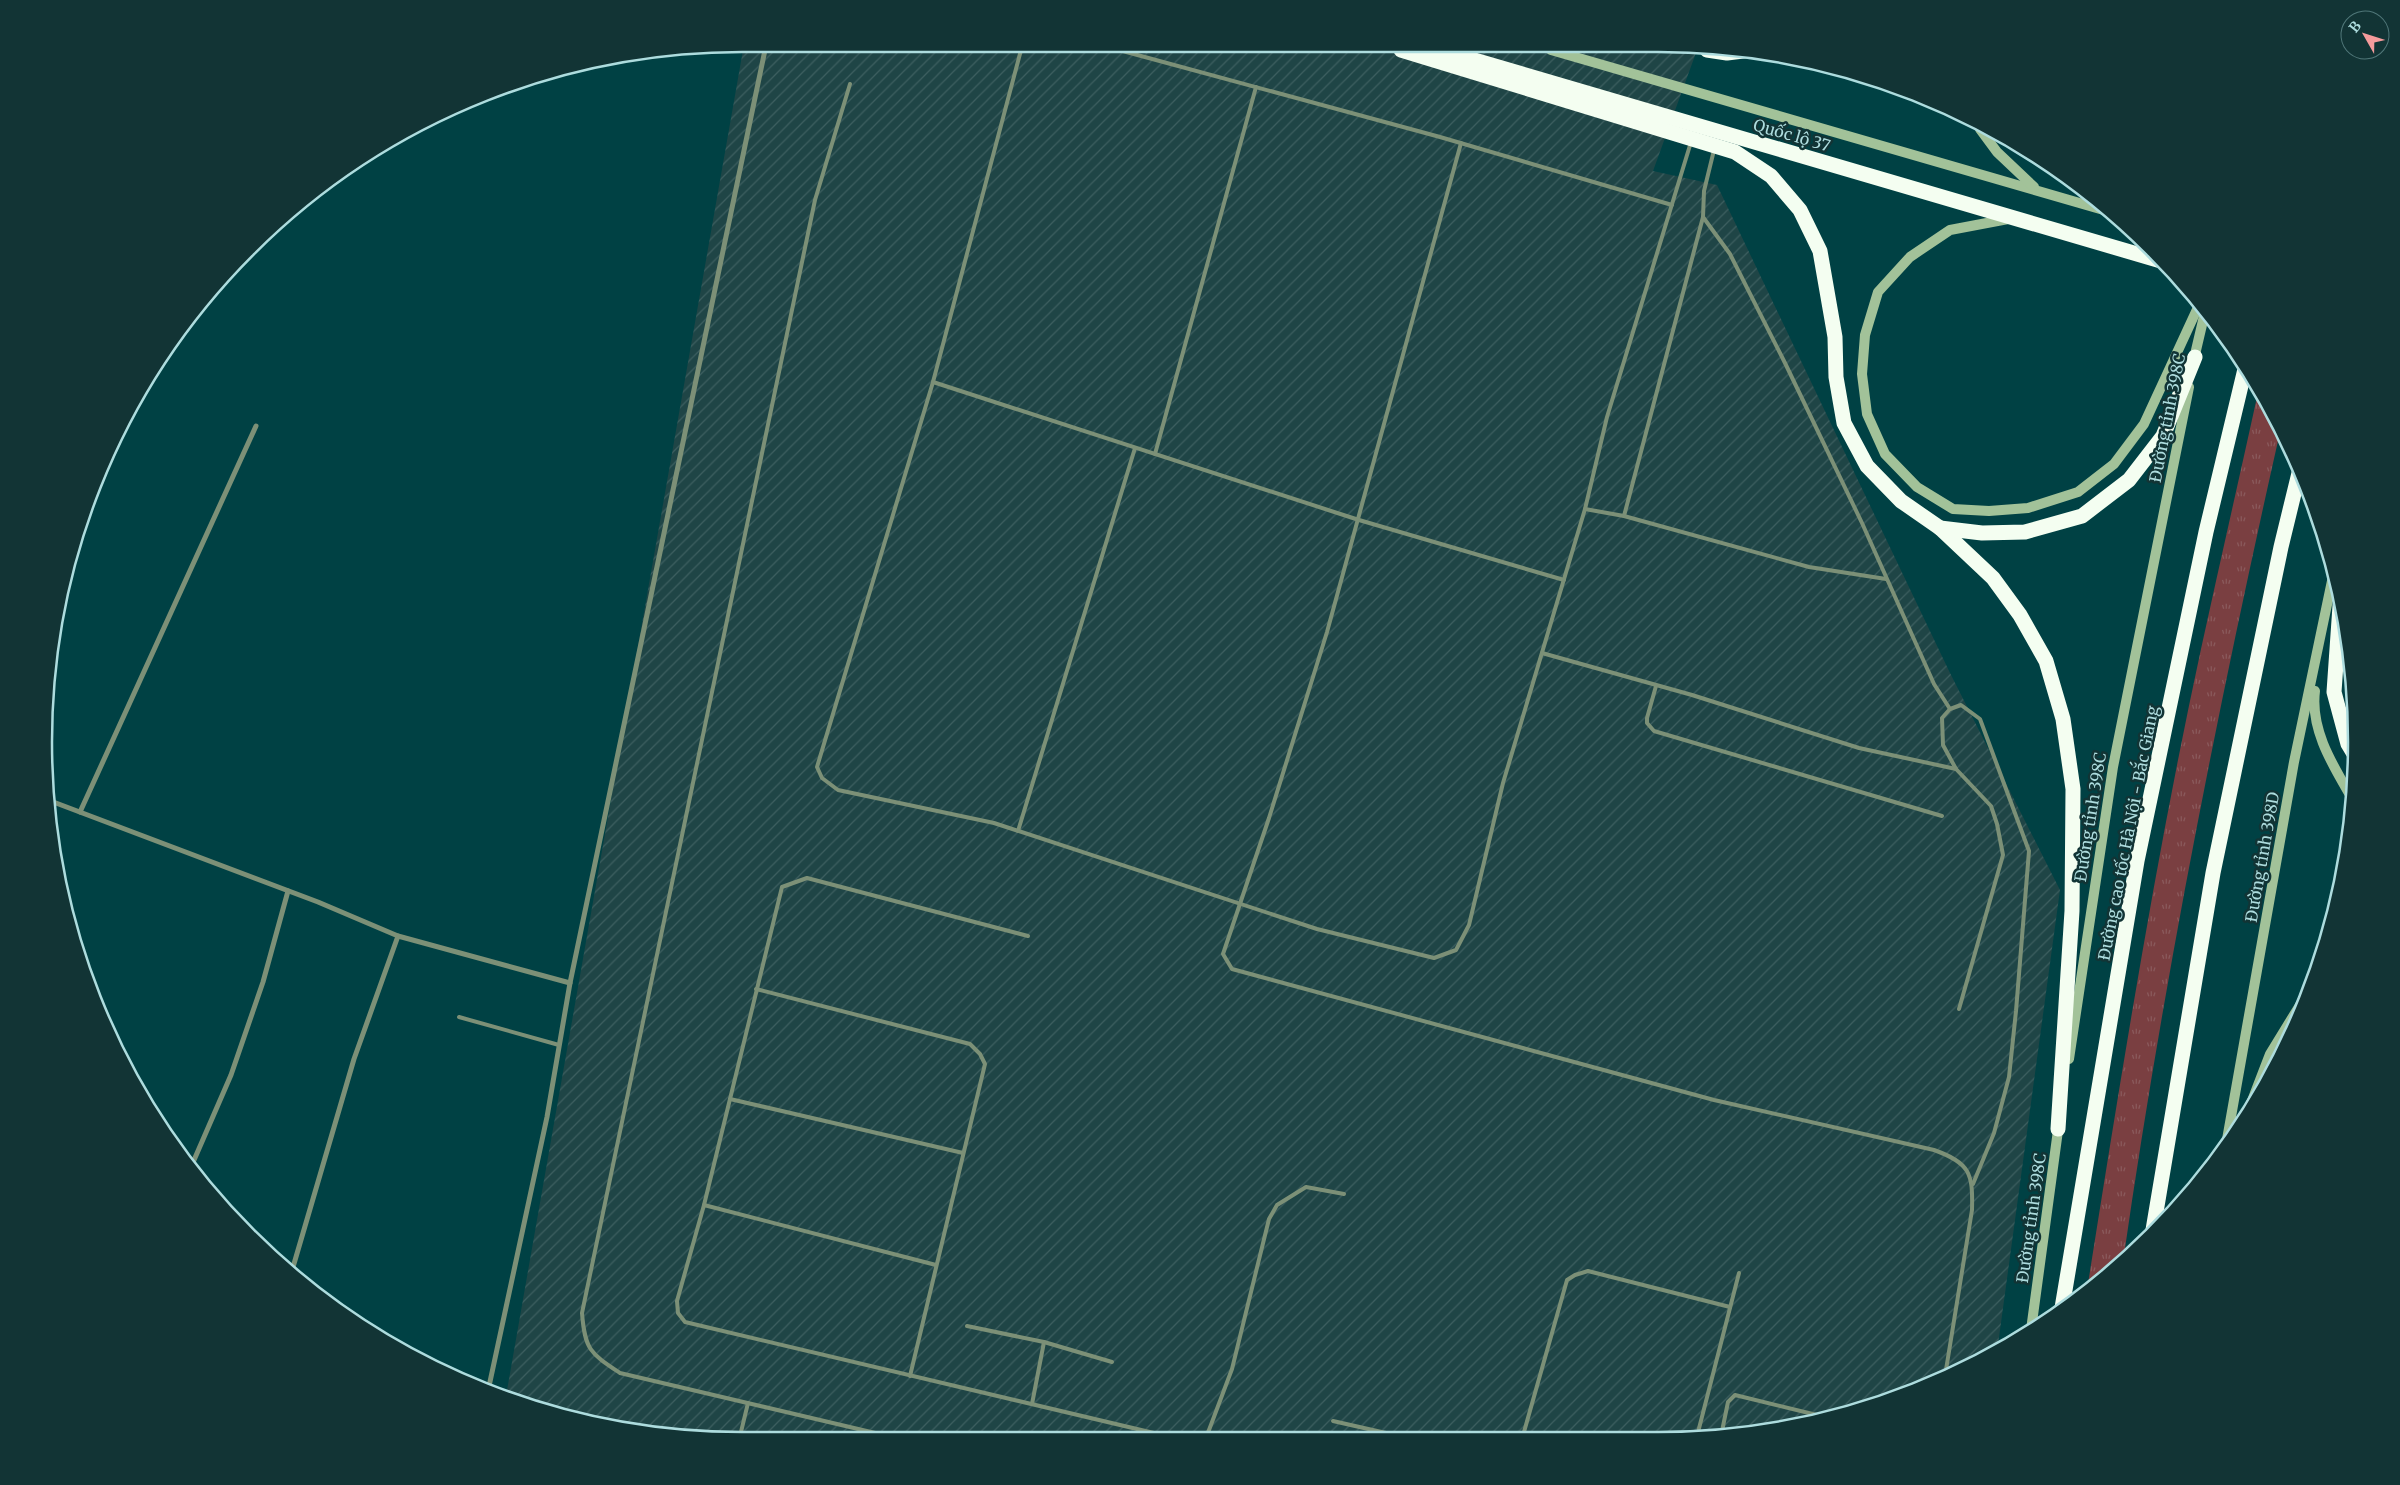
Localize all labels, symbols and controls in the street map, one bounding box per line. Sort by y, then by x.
north arrow [2340,10,2390,60]
text: B [2345,17,2365,36]
street label: Quốc lộ 37 [1751,114,1833,156]
street label: Đường tỉnh 398C [2145,352,2189,484]
street label: Đường cao tốc Hà Nội - Bắc Giang [2092,703,2163,962]
street label: Đường tỉnh 398C [2070,751,2110,883]
street label: Đường tỉnh 398D [2241,790,2283,924]
street label: Đường tỉnh 398C [2012,1152,2050,1284]

